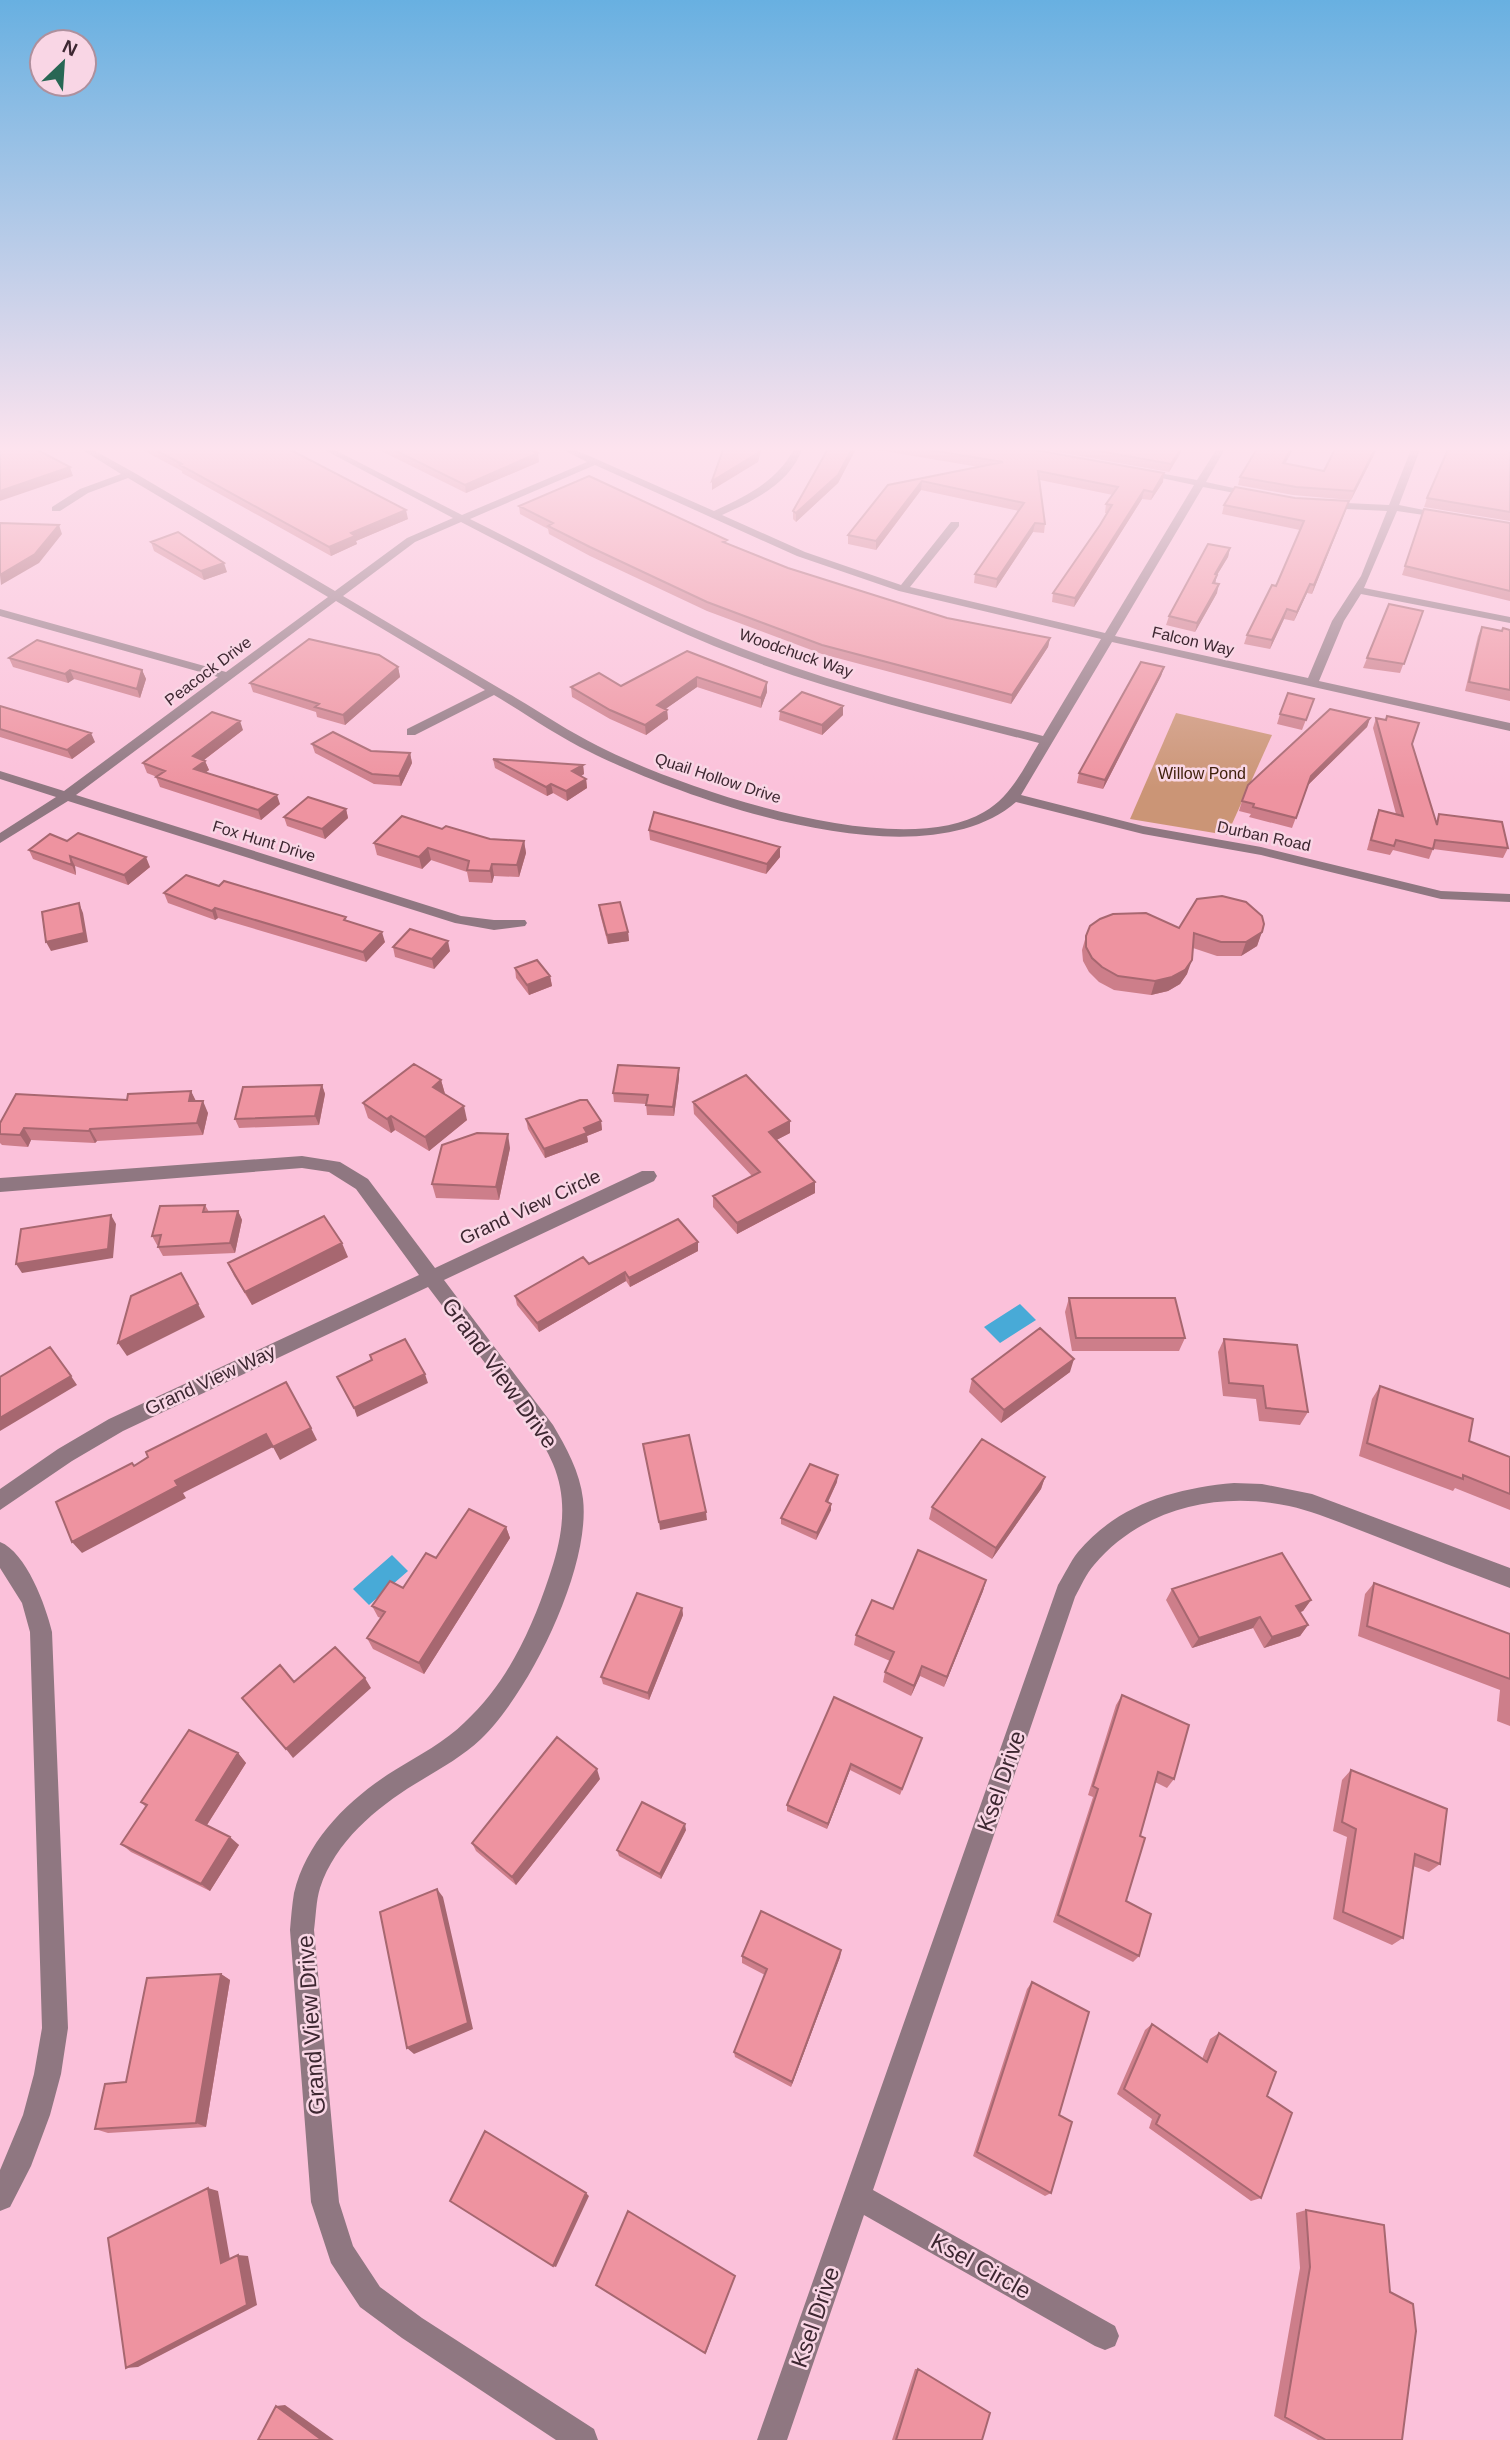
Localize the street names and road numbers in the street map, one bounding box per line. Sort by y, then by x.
street label: Falcon Way [1150,623,1236,659]
street label: Woodchuck Way [737,626,855,680]
street label: Peacock Drive [162,633,254,709]
street label: Quail Hollow Drive [653,750,783,806]
street label: Fox Hunt Drive [210,817,318,865]
street label: Durban Road [1216,818,1312,854]
street label: Grand View Circle [456,1165,604,1249]
street label: Grand View Drive [437,1293,563,1453]
street label: Grand View Way [141,1340,279,1419]
street label: Ksel Drive [972,1727,1030,1835]
street label: Grand View Drive [292,1934,330,2116]
street label: Ksel Circle [927,2228,1035,2304]
street label: Ksel Drive [786,2263,844,2371]

